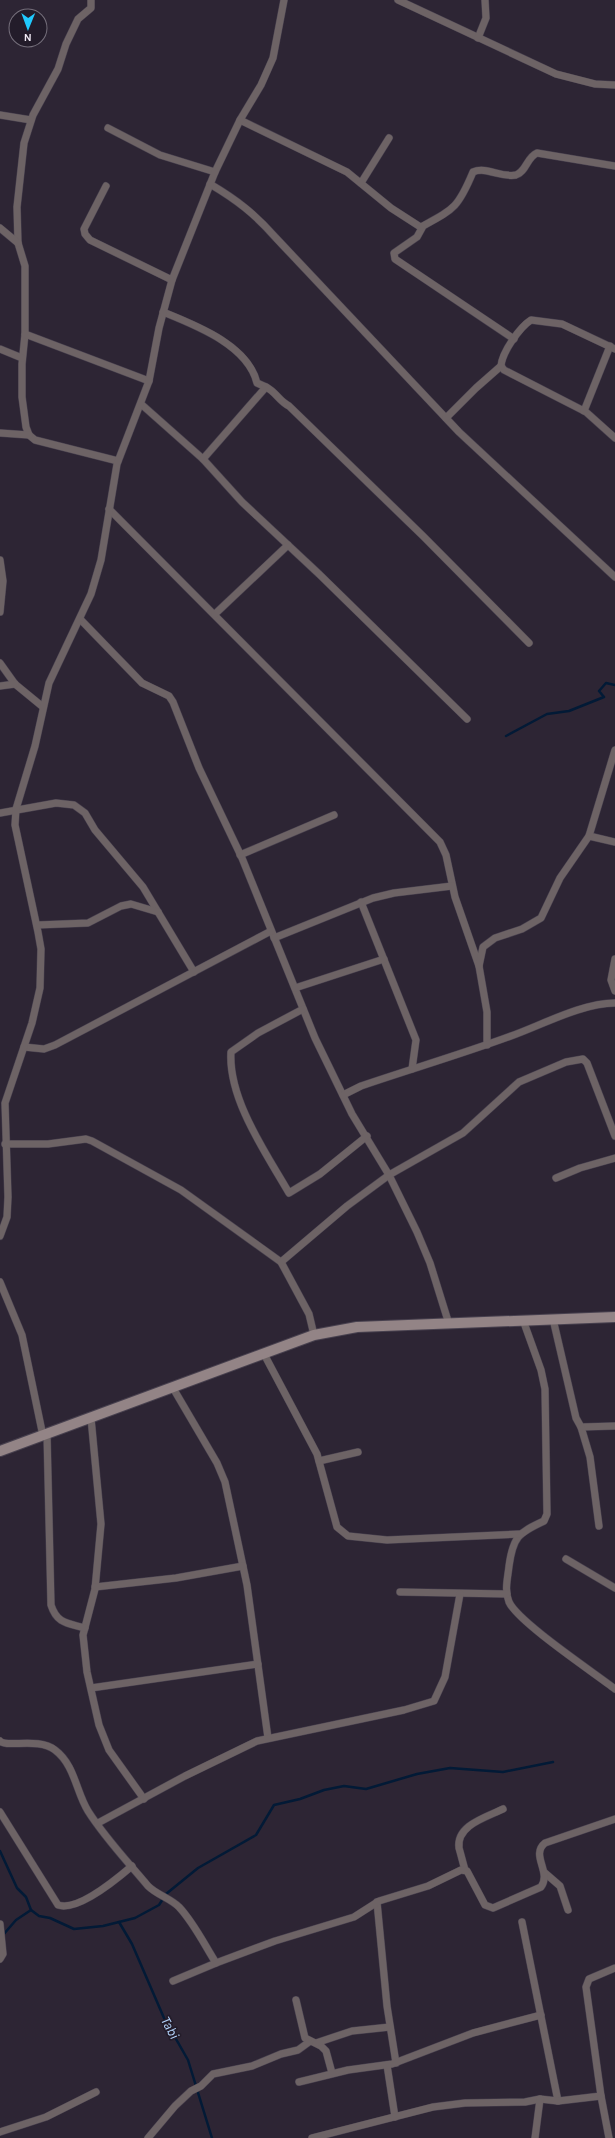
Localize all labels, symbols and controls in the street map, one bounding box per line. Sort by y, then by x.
north arrow [8,8,48,48]
text: N [24,31,32,44]
water label: Tabi [157,2014,183,2043]

